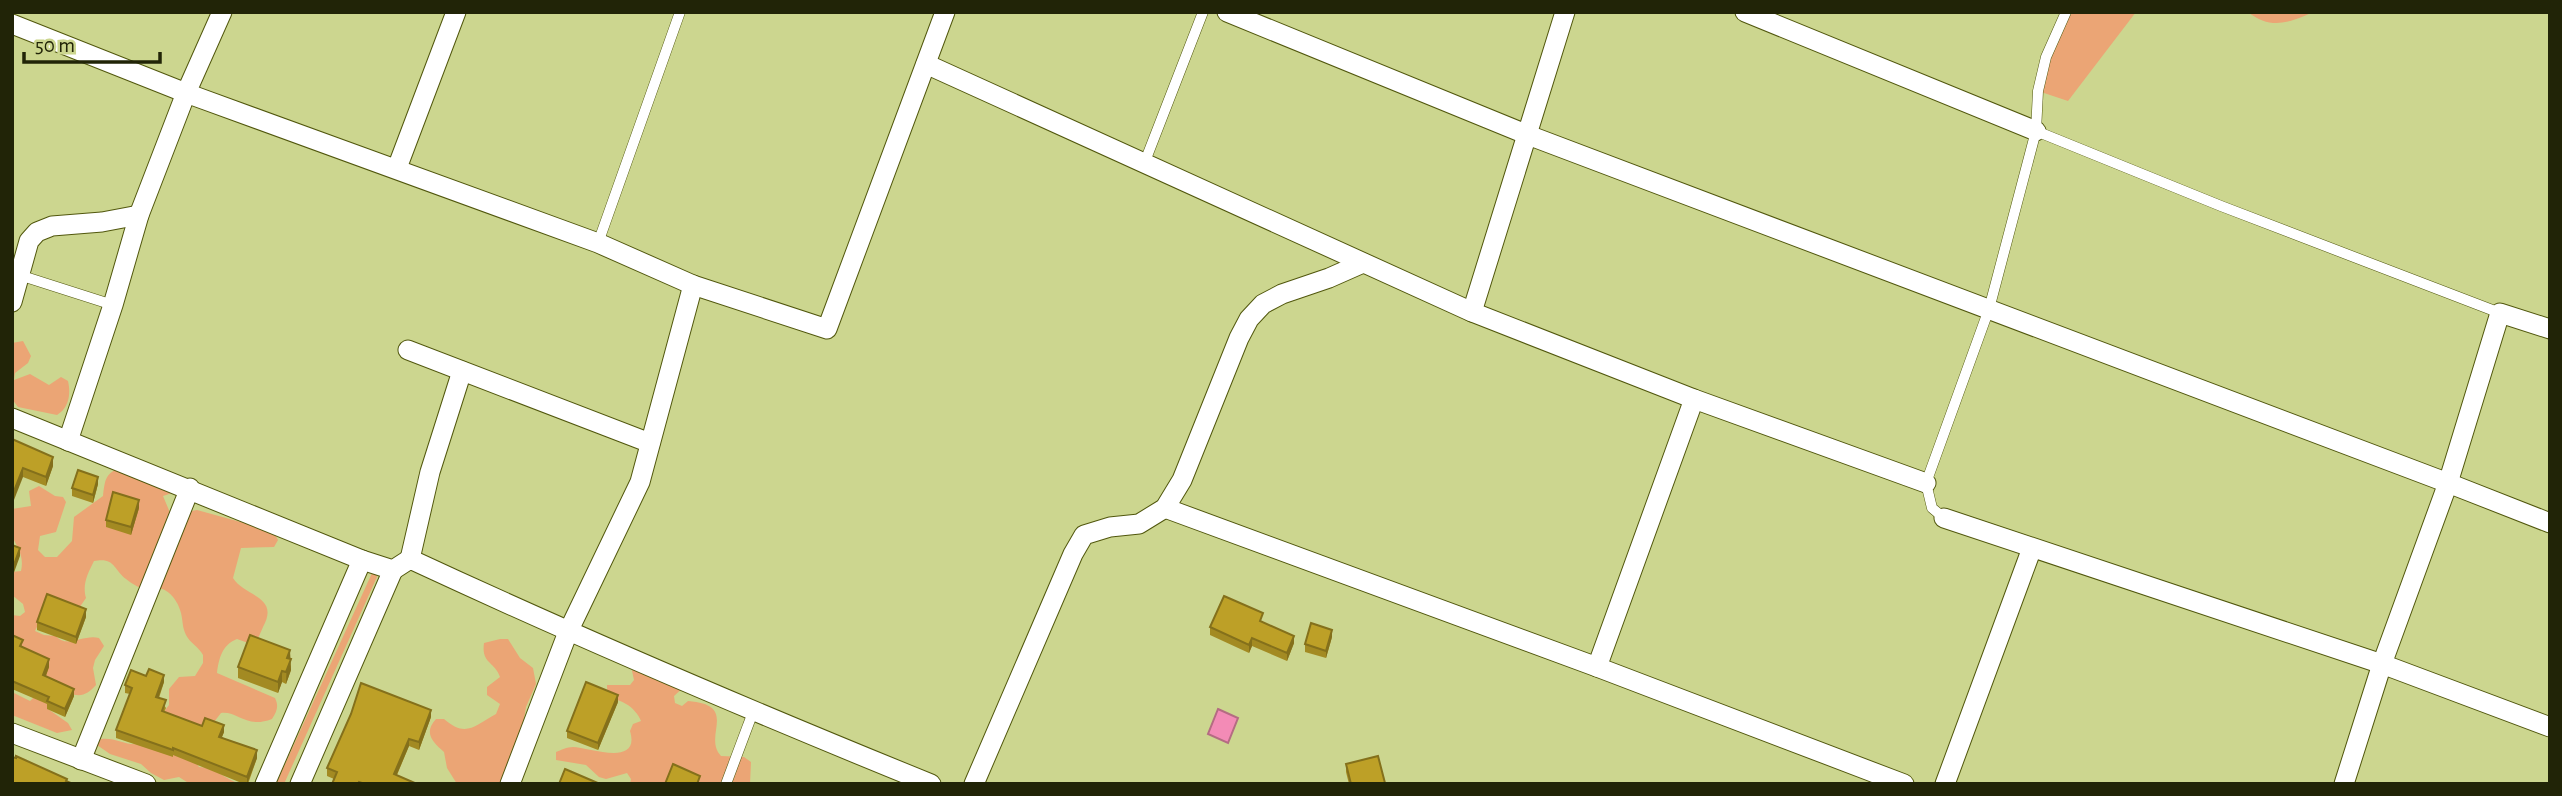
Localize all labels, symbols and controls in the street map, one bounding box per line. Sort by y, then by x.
scale bar [24,21,161,65]
text: 50 m [35,35,75,56]

